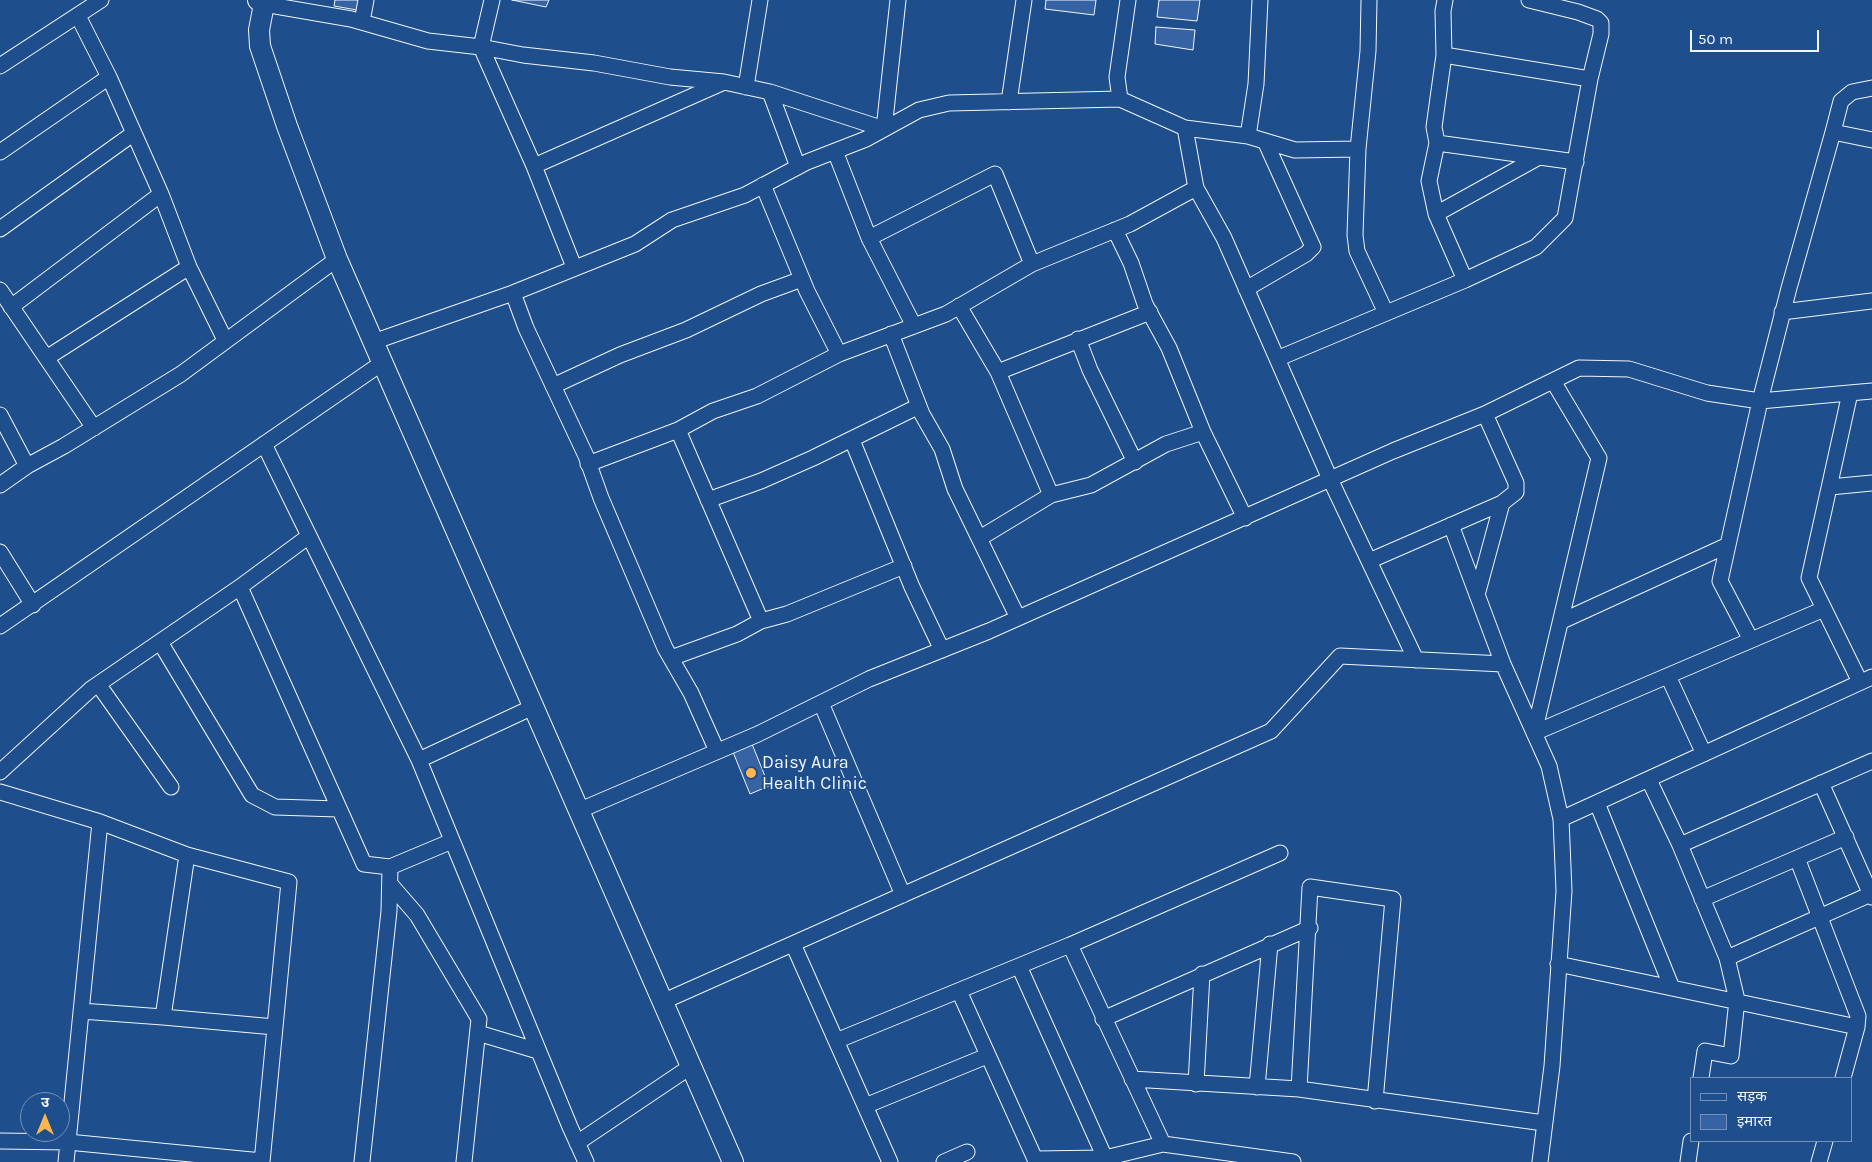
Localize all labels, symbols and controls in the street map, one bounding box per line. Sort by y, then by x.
scale bar [1692,20,1821,52]
text: 50 m [1698,30,1733,48]
place label: Daisy Aura Health Clinic [762,752,867,794]
marker: Daisy Aura Health Clinic [744,766,758,780]
legend [1690,1077,1852,1142]
text: सड़क [1737,1087,1767,1105]
north arrow [20,1092,70,1142]
text: उ [41,1094,49,1111]
text: इमारत [1737,1112,1772,1130]

